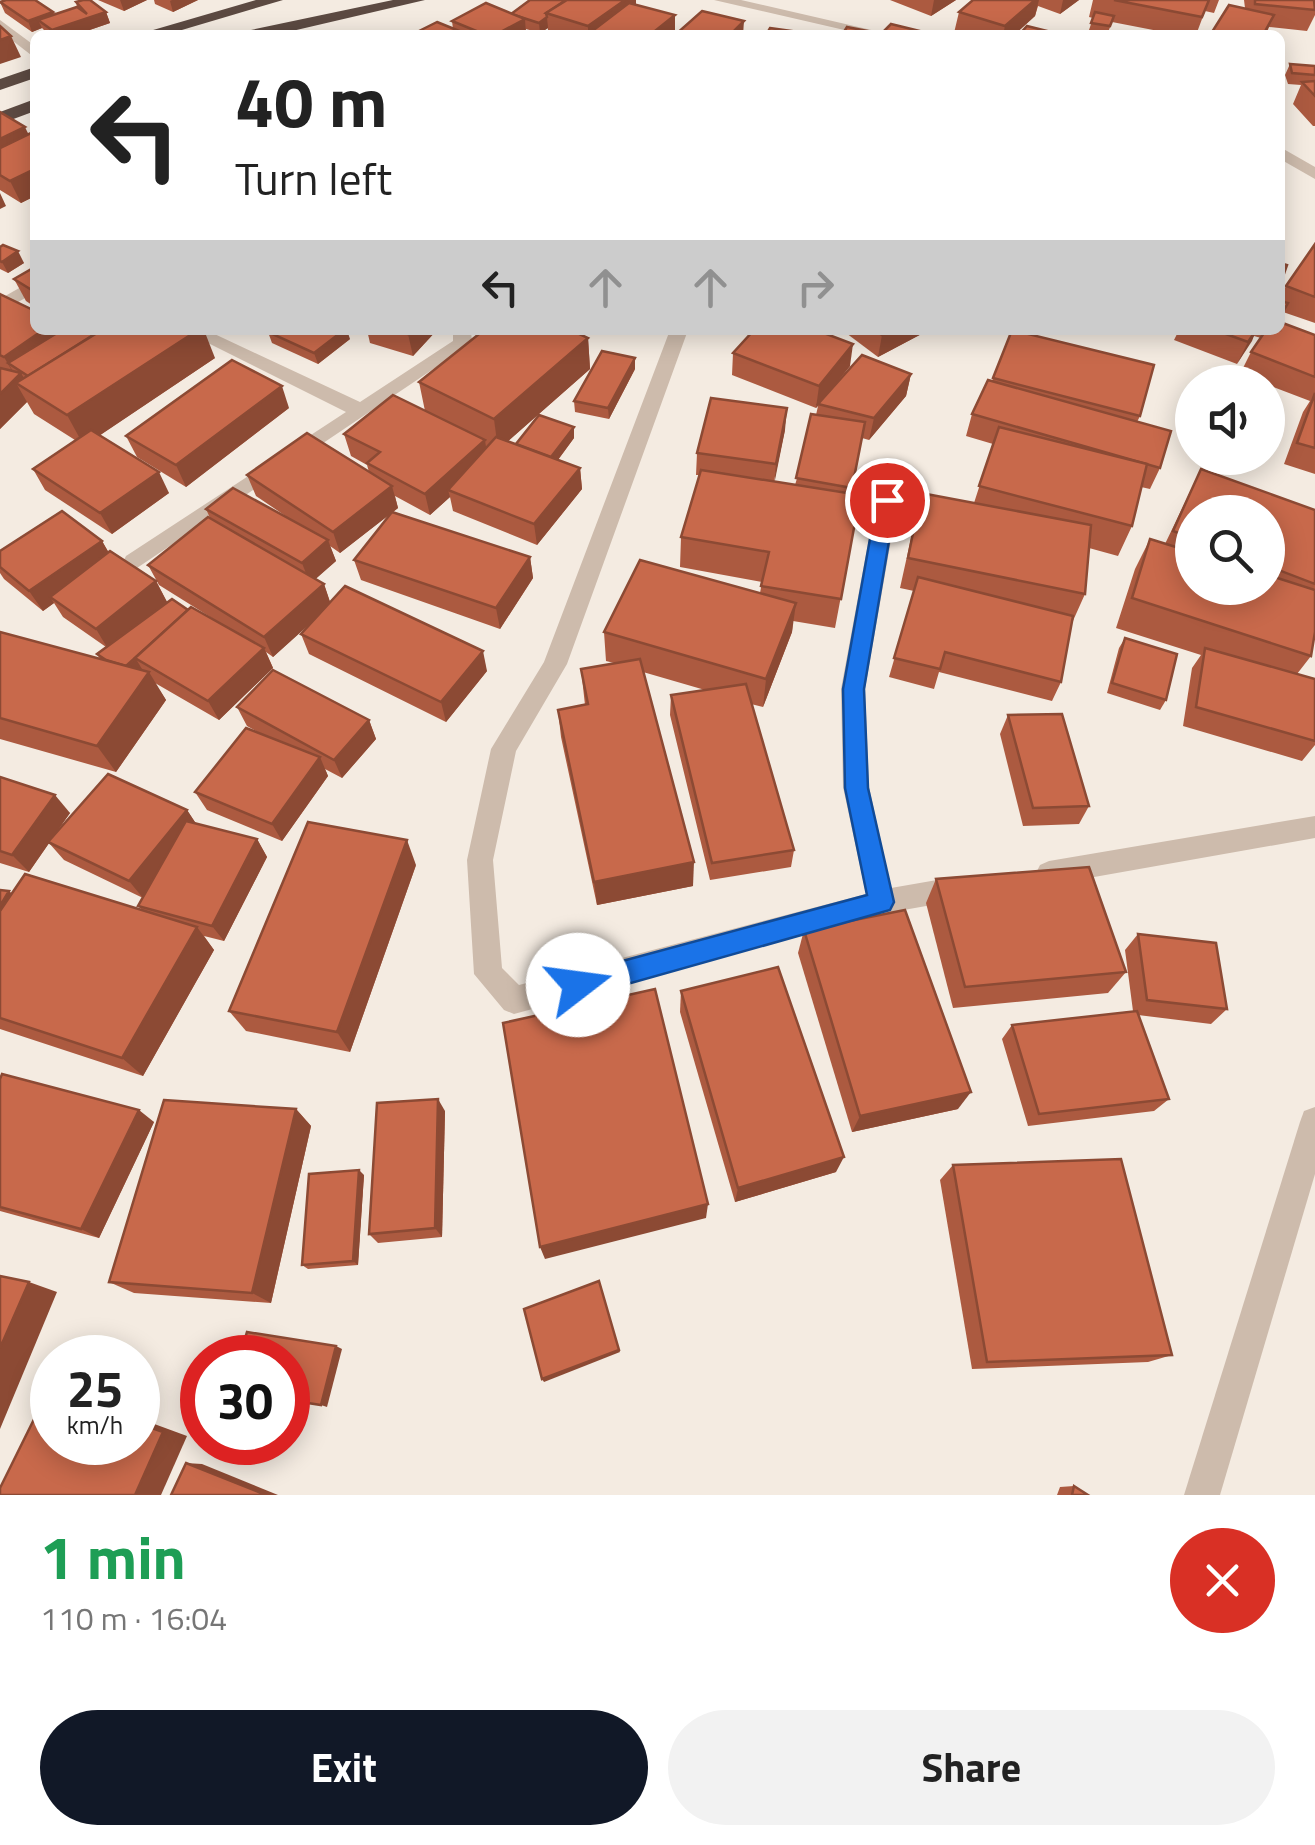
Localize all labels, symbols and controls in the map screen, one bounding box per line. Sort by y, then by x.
text: 40 m [235,48,388,154]
icon: left [70,70,200,200]
text: Turn left [235,144,392,212]
icon: left [473,260,528,315]
icon: ahead [578,260,633,315]
icon: ahead [683,260,738,315]
icon: right [788,260,843,315]
map controls [1175,365,1285,605]
button: sound [1175,365,1285,475]
pin [845,458,930,543]
icon: arrive [860,473,915,528]
button: search [1175,495,1285,605]
position arrow [526,933,630,1037]
speed limit sign: 30 [180,1335,310,1465]
text: 25 [67,1350,123,1426]
text: km/h [67,1406,123,1444]
text: 1 min [40,1511,186,1602]
button: close [1170,1528,1275,1633]
text: 110 m · 16:04 [40,1594,227,1642]
button: Exit [40,1710,648,1825]
button: Share [668,1710,1275,1825]

